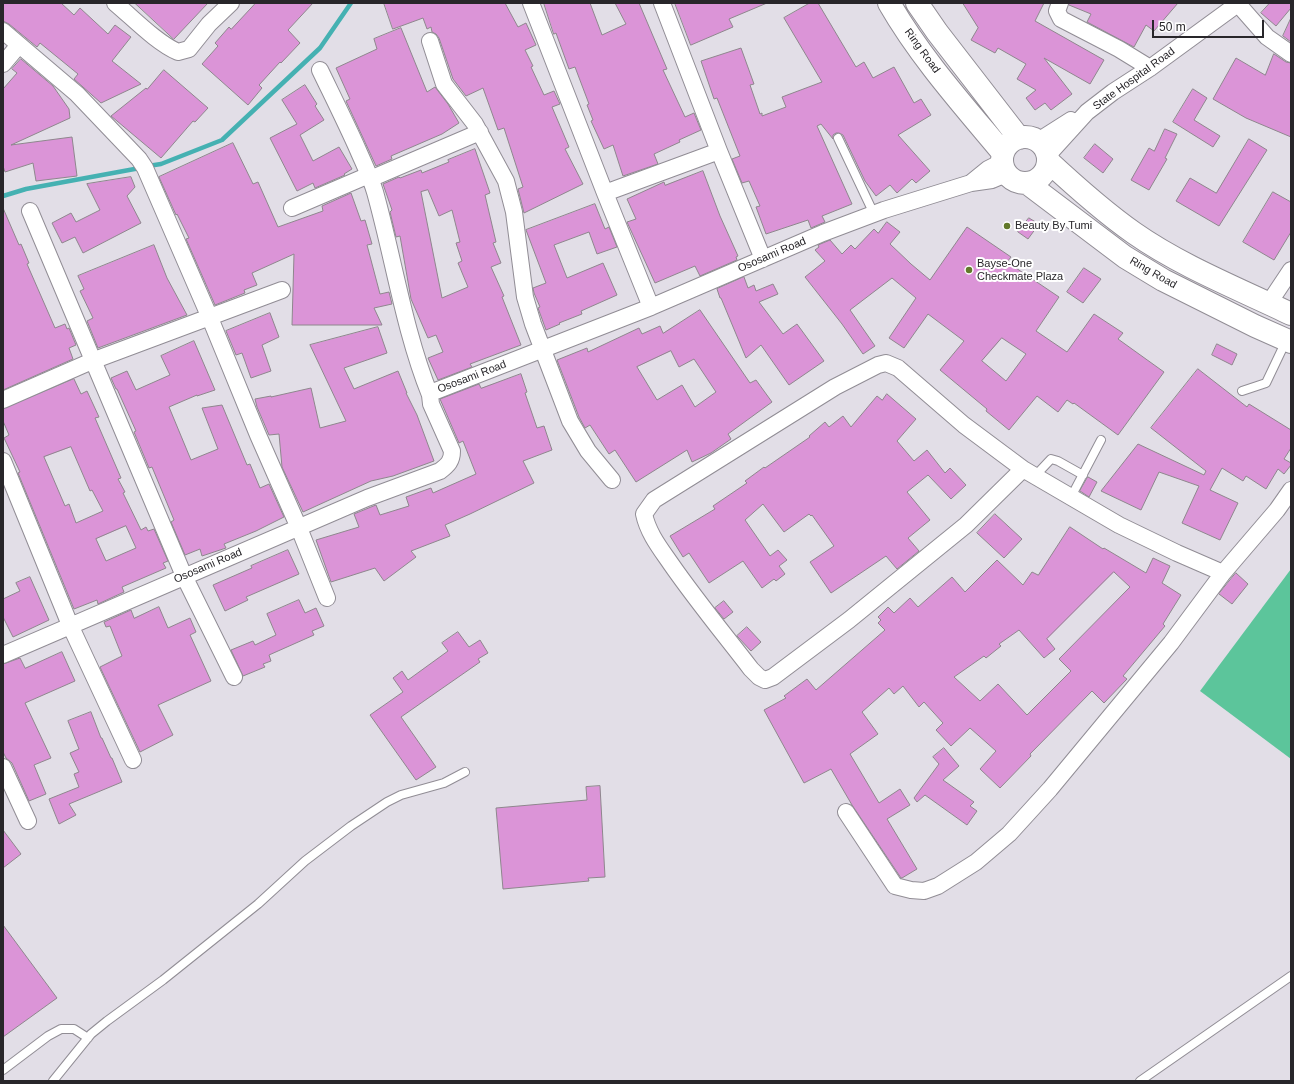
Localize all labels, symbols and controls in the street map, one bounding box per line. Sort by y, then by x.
scale bar [1154,12,1266,38]
text: 50 m [1159,20,1186,34]
street label: Ring Road [901,26,943,76]
street label: State Hospital Road [1091,45,1177,113]
place label: Beauty By Tumi [1015,219,1092,233]
marker: Beauty By Tumi [1002,221,1012,231]
street label: Ososami Road [736,235,808,275]
street label: Ring Road [1127,254,1179,292]
place label: Bayse-One Checkmate Plaza [977,257,1063,283]
marker: Bayse-One Checkmate Plaza [964,265,974,275]
street label: Ososami Road [436,358,508,396]
street label: Ososami Road [172,546,244,586]

